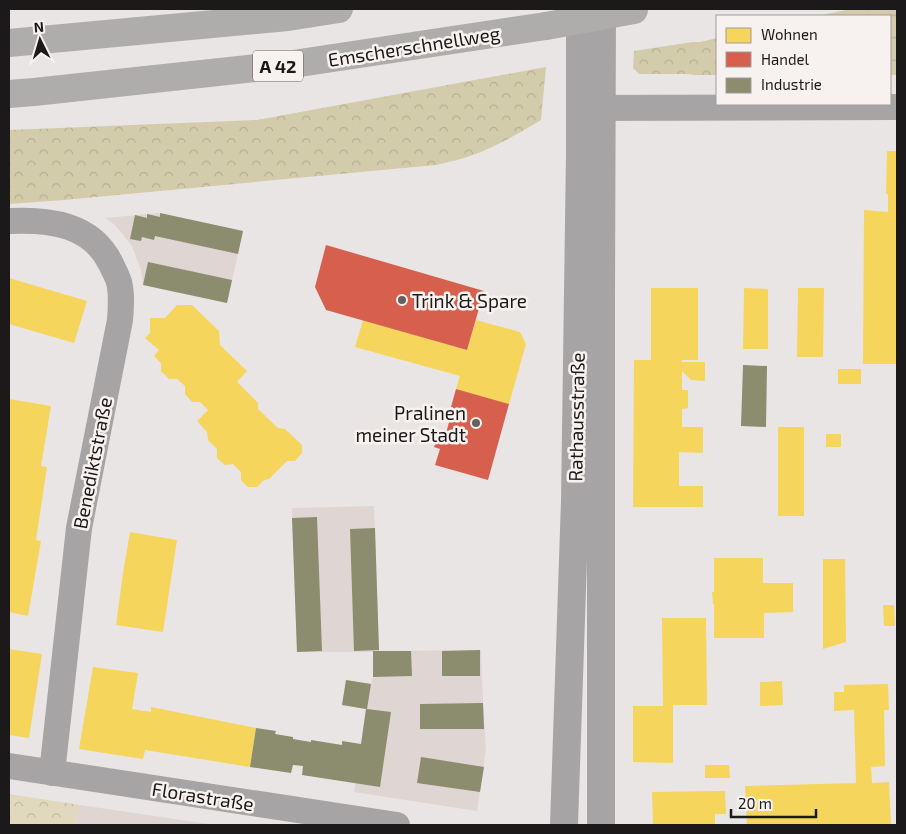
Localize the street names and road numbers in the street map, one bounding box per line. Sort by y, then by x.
street label: Emscherschnellweg [326,21,502,71]
road number: A 42 [253,50,303,82]
street label: Rathausstraße [563,352,589,482]
street label: Benediktstraße [68,395,116,531]
street label: Florastraße [150,777,256,815]

